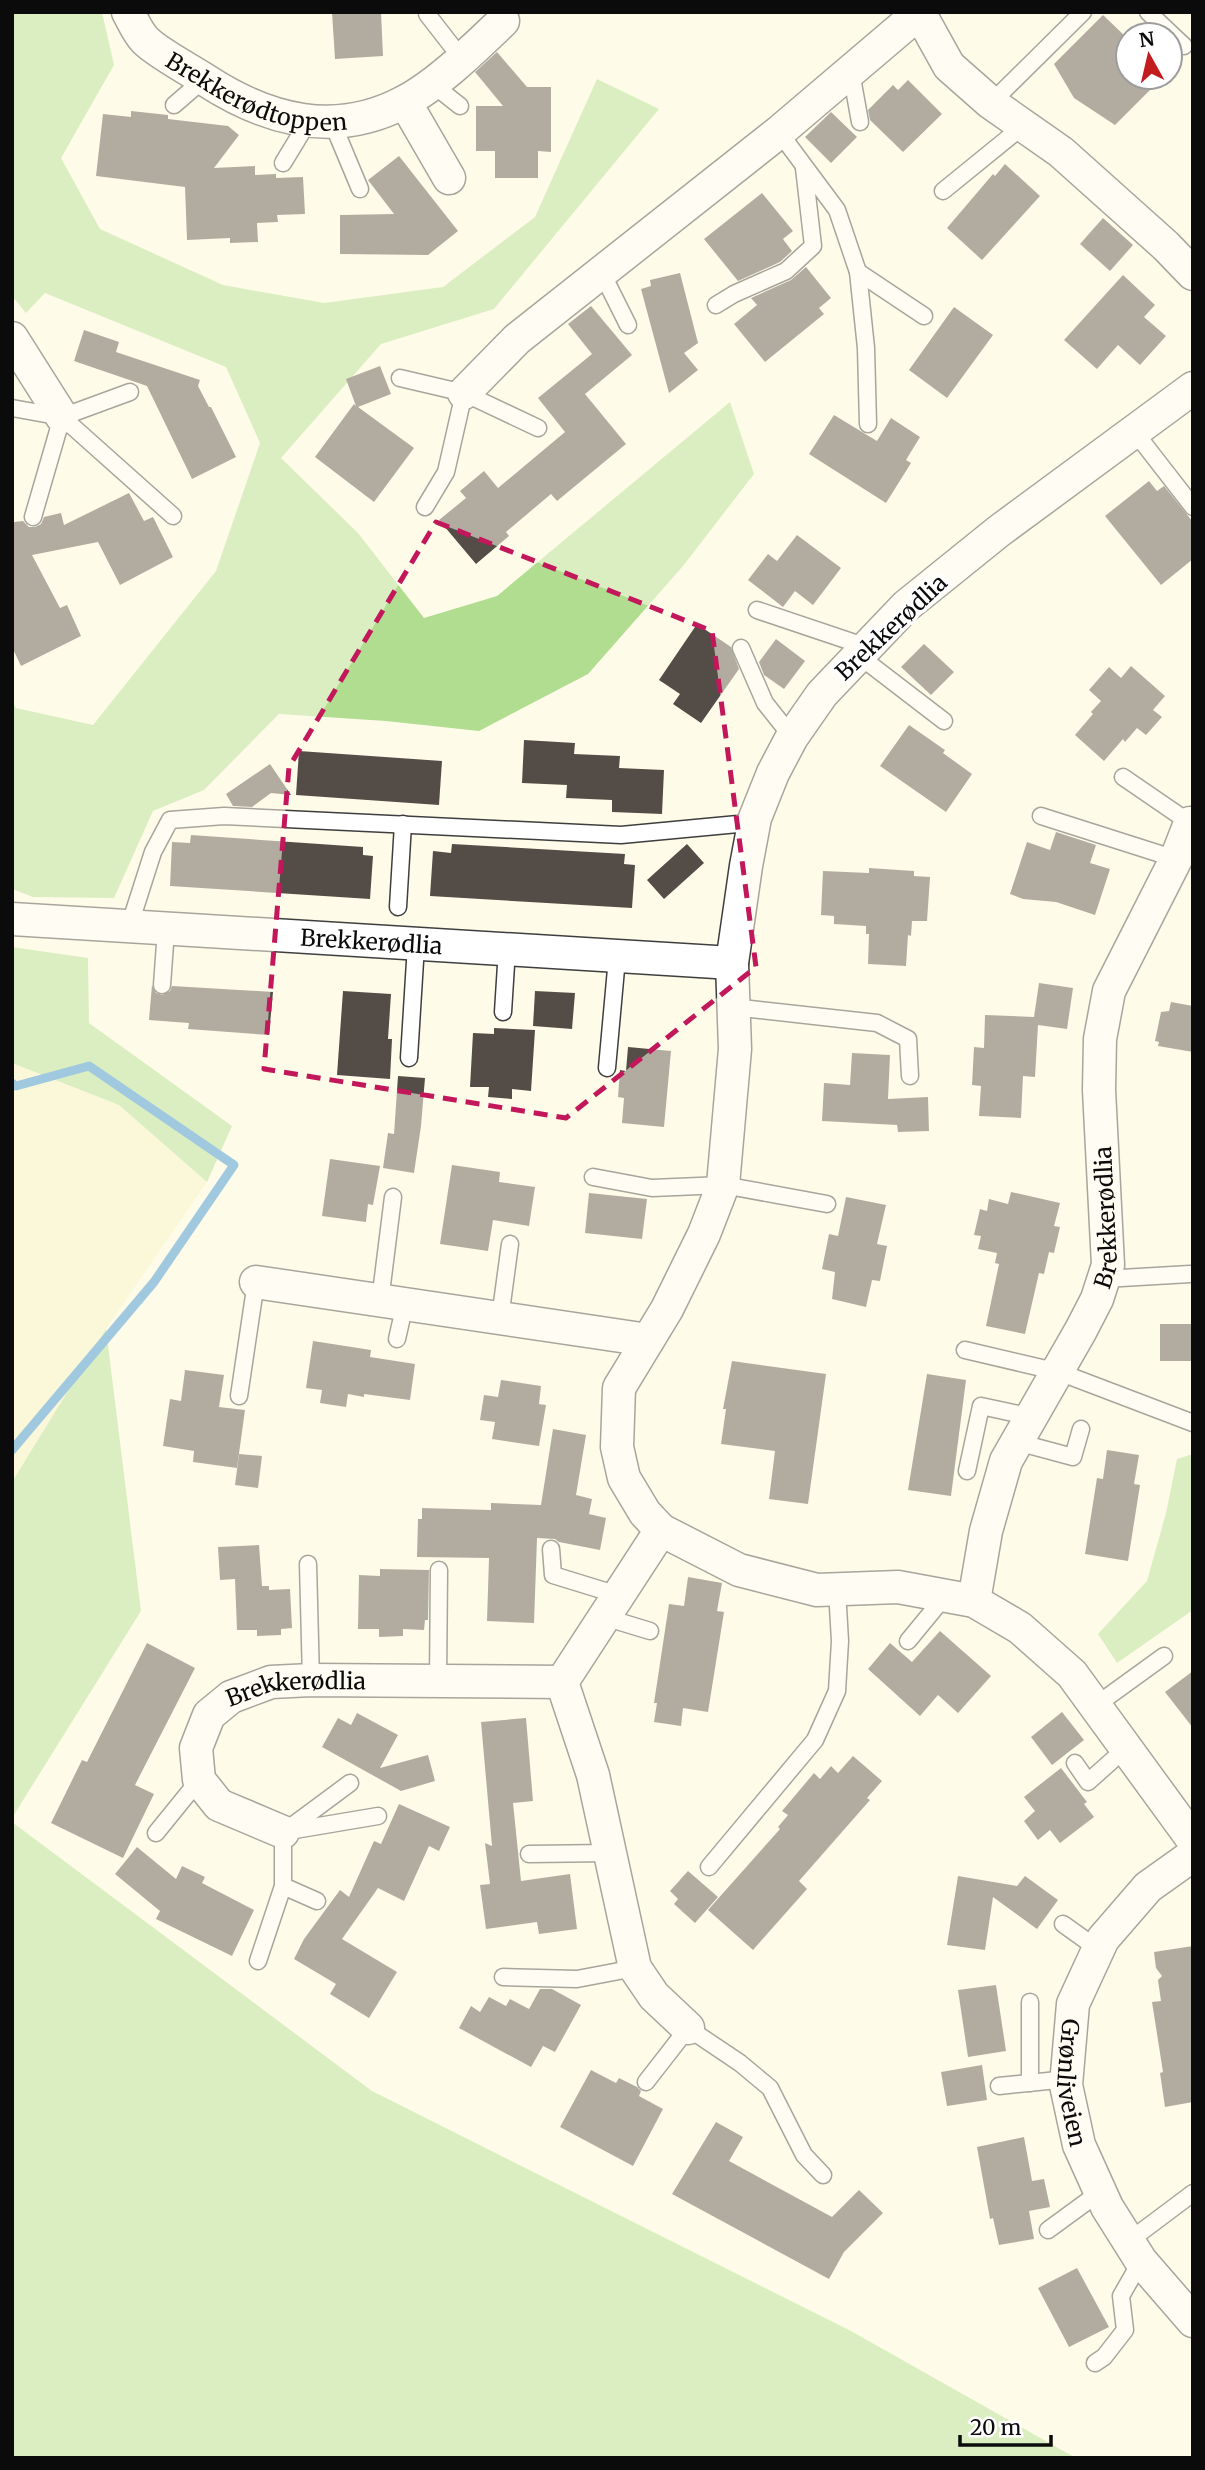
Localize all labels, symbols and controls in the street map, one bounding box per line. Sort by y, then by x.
north arrow [1114,21,1184,91]
text: N [1138,26,1156,52]
street label: Brekkerødtoppen [161,45,348,136]
street label: Brekkerødlia [829,568,953,686]
street label: Brekkerødlia [299,922,443,960]
street label: Brekkerødlia [1087,1146,1122,1292]
street label: Brekkerødlia [222,1666,366,1712]
street label: Grønliveien [1051,2018,1093,2149]
scale bar [960,2404,1051,2448]
text: 20 m [970,2414,1022,2441]

